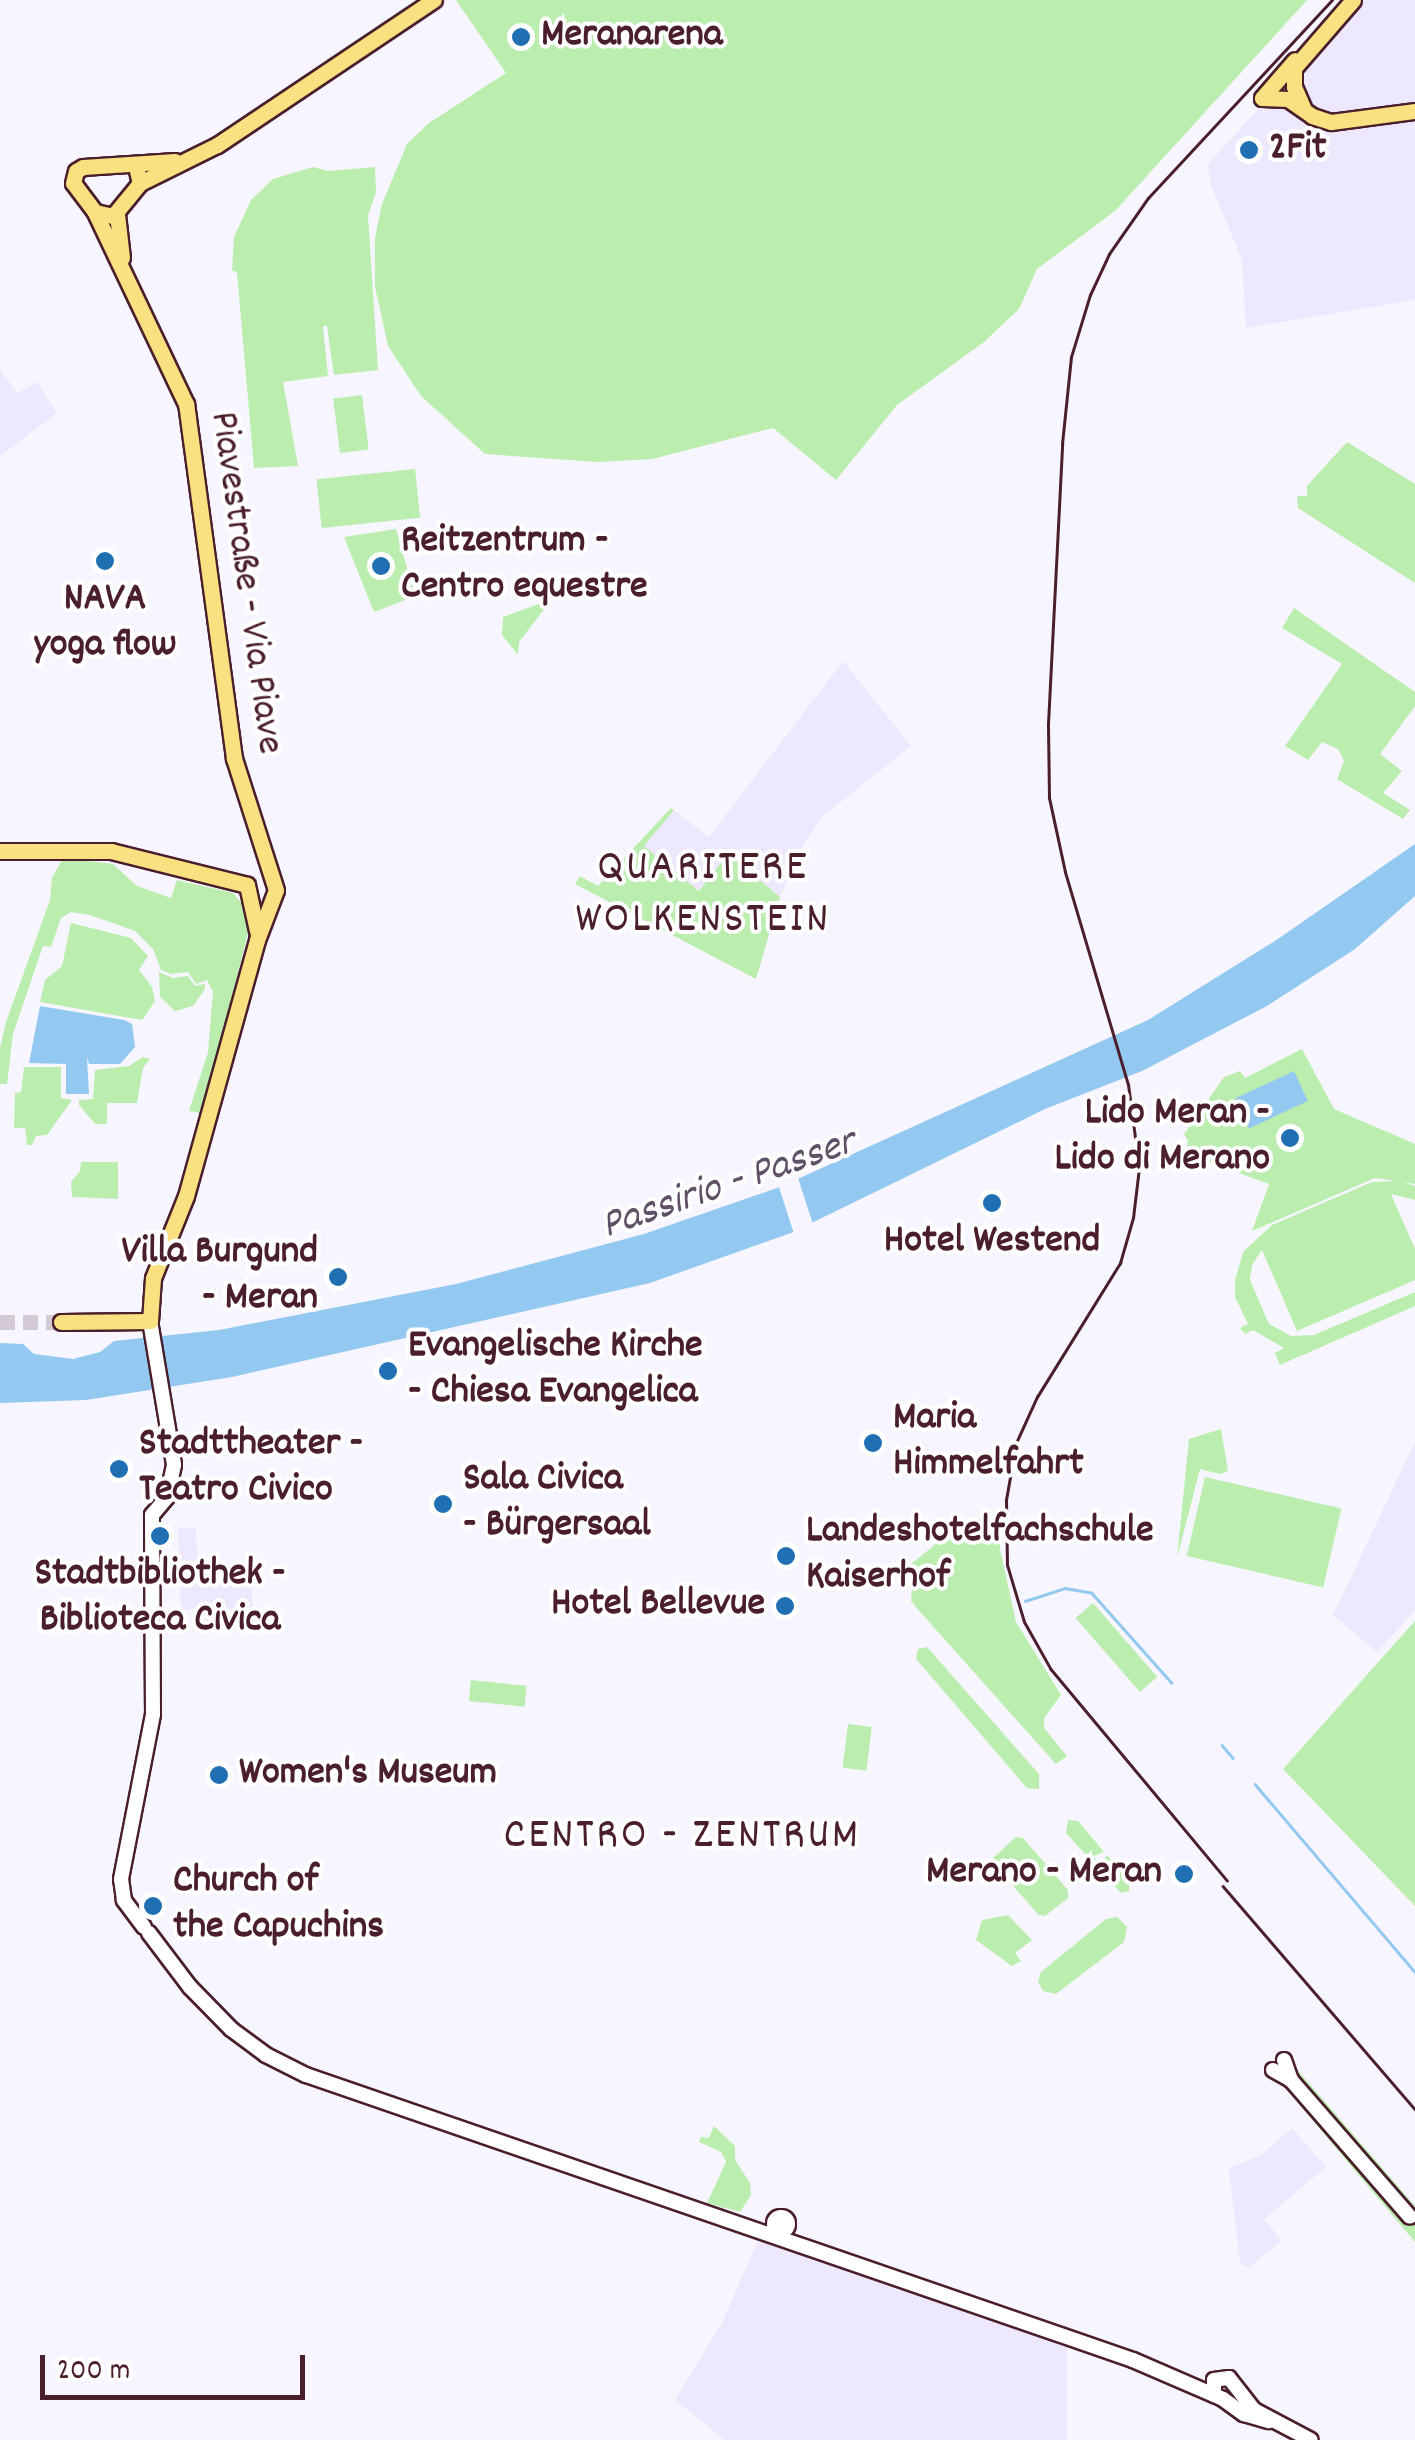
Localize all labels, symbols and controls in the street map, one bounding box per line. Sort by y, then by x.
place label: Meranarena [541,13,723,61]
marker: Meranarena [510,26,532,48]
place label: 2Fit [1269,126,1326,174]
marker: 2Fit [1238,139,1260,161]
street label: Piavestraße - Via Piave [196,409,292,757]
place label: Reitzentrum - Centro equestre [401,519,648,613]
marker: NAVA yoga flow [94,550,116,572]
marker: Reitzentrum - Centro equestre [370,555,392,577]
place label: NAVA yoga flow [34,577,176,671]
district label: QUARITERE WOLKENSTEIN [575,843,831,949]
place label: Lido Meran - Lido di Merano [1054,1091,1270,1185]
water label: Passirio - Passer [595,1119,863,1253]
marker: Lido Meran - Lido di Merano [1279,1127,1301,1149]
marker: Hotel Westend [981,1192,1003,1214]
place label: Hotel Westend [884,1219,1100,1267]
place label: Villa Burgund - Meran [121,1230,318,1324]
marker: Villa Burgund - Meran [327,1266,349,1288]
place label: Evangelische Kirche - Chiesa Evangelica [408,1324,703,1418]
marker: Evangelische Kirche - Chiesa Evangelica [377,1360,399,1382]
place label: Maria Himmelfahrt [893,1396,1084,1490]
place label: Stadttheater - Teatro Civico [139,1422,363,1516]
marker: Maria Himmelfahrt [862,1432,884,1454]
place label: Sala Civica - Bürgersaal [463,1457,651,1551]
marker: Stadttheater - Teatro Civico [108,1458,130,1480]
marker: Sala Civica - Bürgersaal [432,1493,454,1515]
place label: Landeshotelfachschule Kaiserhof [806,1509,1154,1603]
marker: Stadtbibliothek - Biblioteca Civica [149,1525,171,1547]
marker: Landeshotelfachschule Kaiserhof [775,1545,797,1567]
place label: Stadtbibliothek - Biblioteca Civica [34,1552,286,1646]
place label: Hotel Bellevue [551,1582,765,1630]
marker: Hotel Bellevue [774,1595,796,1617]
place label: Women's Museum [239,1751,497,1799]
marker: Women's Museum [208,1764,230,1786]
district label: CENTRO - ZENTRUM [503,1811,861,1865]
place label: Merano - Meran [926,1850,1162,1898]
place label: Church of the Capuchins [173,1859,384,1953]
marker: Merano - Meran [1171,1861,1197,1887]
marker: Church of the Capuchins [142,1895,164,1917]
scale bar [45,2335,310,2397]
text: 200 m [57,2351,130,2394]

